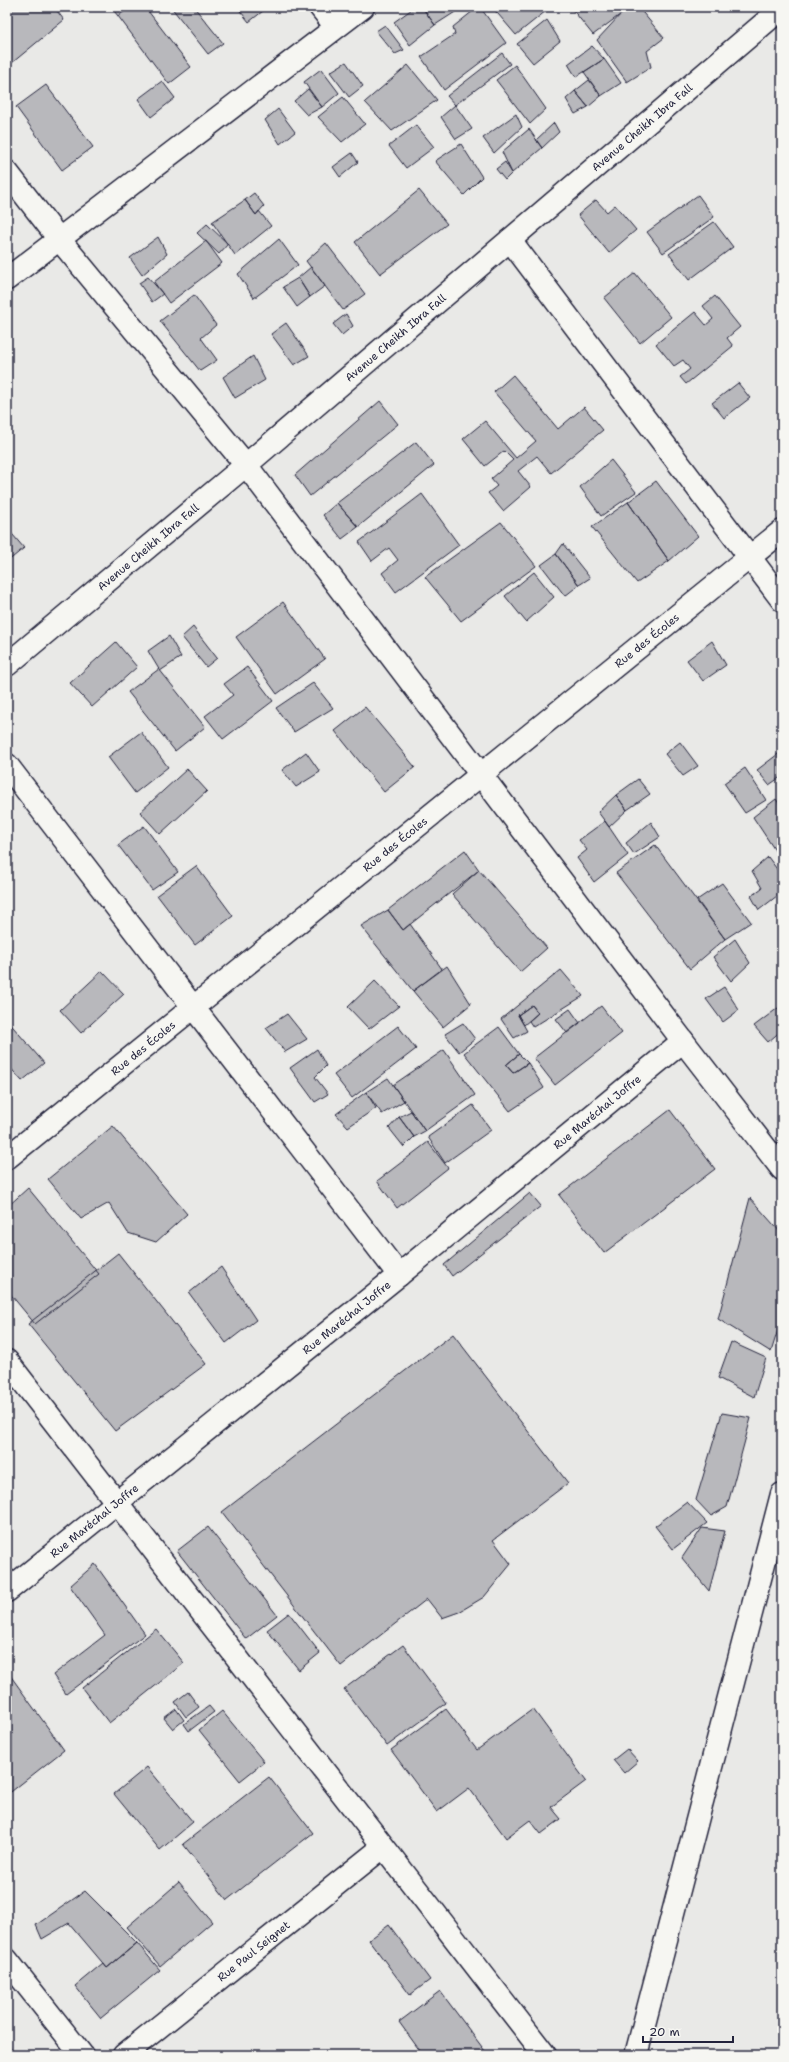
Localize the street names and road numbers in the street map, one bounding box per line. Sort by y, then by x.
street label: Avenue Cheikh Ibra Fall [588,80,696,175]
street label: Avenue Cheikh Ibra Fall [342,290,450,385]
street label: Avenue Cheikh Ibra Fall [94,500,203,594]
street label: Rue des Écoles [611,610,682,671]
street label: Rue des Écoles [359,813,430,875]
street label: Rue des Écoles [108,1017,179,1079]
street label: Rue Maréchal Joffre [550,1071,644,1153]
street label: Rue Maréchal Joffre [299,1277,394,1358]
street label: Rue Maréchal Joffre [47,1481,142,1561]
street label: Rue Paul Seignet [214,1917,293,1985]

